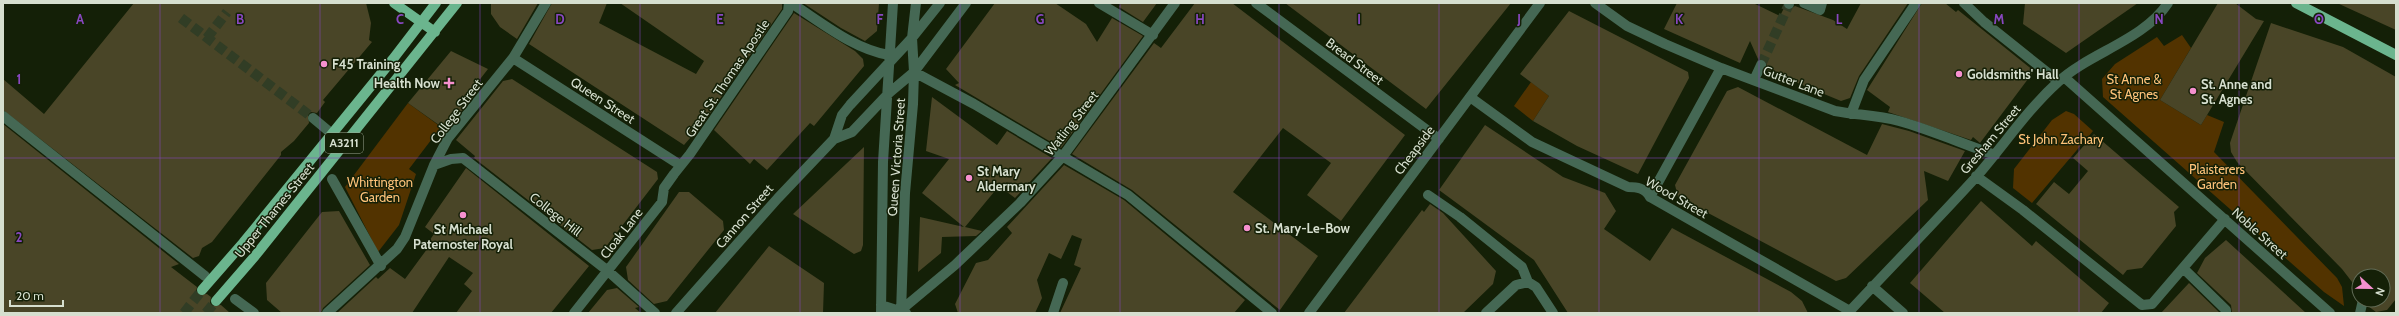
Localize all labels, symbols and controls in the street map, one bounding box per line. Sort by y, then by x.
text: A [76,11,85,27]
text: B [236,11,244,27]
text: C [396,11,404,27]
text: D [555,11,565,27]
text: E [716,11,724,27]
text: F [877,11,884,27]
text: G [1036,11,1045,27]
text: H [1195,11,1205,27]
text: I [1357,11,1361,27]
text: J [1516,11,1521,27]
text: K [1675,11,1684,27]
text: L [1836,11,1843,27]
text: M [1994,11,2005,27]
text: N [2154,11,2164,27]
text: O [2314,11,2324,27]
street label: Great St. Thomas Apostle [682,16,773,140]
street label: Bread Street [1323,34,1387,88]
place label: F45 Training [332,56,401,72]
marker: F45 Training [319,59,329,69]
street label: Gutter Lane [1761,62,1827,100]
place label: Goldsmiths' Hall [1967,66,2059,82]
marker: Goldsmiths' Hall [1954,69,1964,79]
text: 1 [17,71,21,87]
park label: St Anne & St Agnes [2107,71,2161,102]
street label: Queen Street [568,73,639,127]
place label: Health Now [374,75,441,91]
street label: College Street [426,75,486,147]
place label: St. Anne and St. Agnes [2201,76,2272,107]
marker: Health Now [443,77,455,89]
marker: St. Anne and St. Agnes [2188,86,2198,96]
street label: Watling Street [1041,87,1102,159]
street label: Queen Victoria Street [884,97,908,217]
street label: Gresham Street [1956,101,2024,177]
street label: Cheapside [1390,122,1438,178]
park label: St John Zachary [2018,131,2104,147]
road number: A3211 [325,133,363,153]
street label: Upper Thames Street [231,159,318,261]
park label: Plaisterers Garden [2189,161,2246,192]
place label: St Mary Aldermary [977,163,1036,194]
marker: St Mary Aldermary [964,173,974,183]
street label: Wood Street [1643,173,1712,222]
park label: Whittington Garden [347,174,413,205]
street label: Cannon Street [712,180,777,251]
street label: College Hill [527,189,585,239]
street label: Cloak Lane [596,204,646,261]
street label: Noble Street [2229,204,2292,263]
marker: St Michael Paternoster Royal [458,210,468,220]
place label: St. Mary-Le-Bow [1255,220,1351,236]
place label: St Michael Paternoster Royal [413,221,513,252]
marker: St. Mary-Le-Bow [1242,223,1252,233]
text: 2 [16,229,23,245]
north arrow [2351,268,2391,308]
scale bar [10,282,63,308]
text: N [2372,286,2388,298]
text: 20 m [16,288,44,303]

